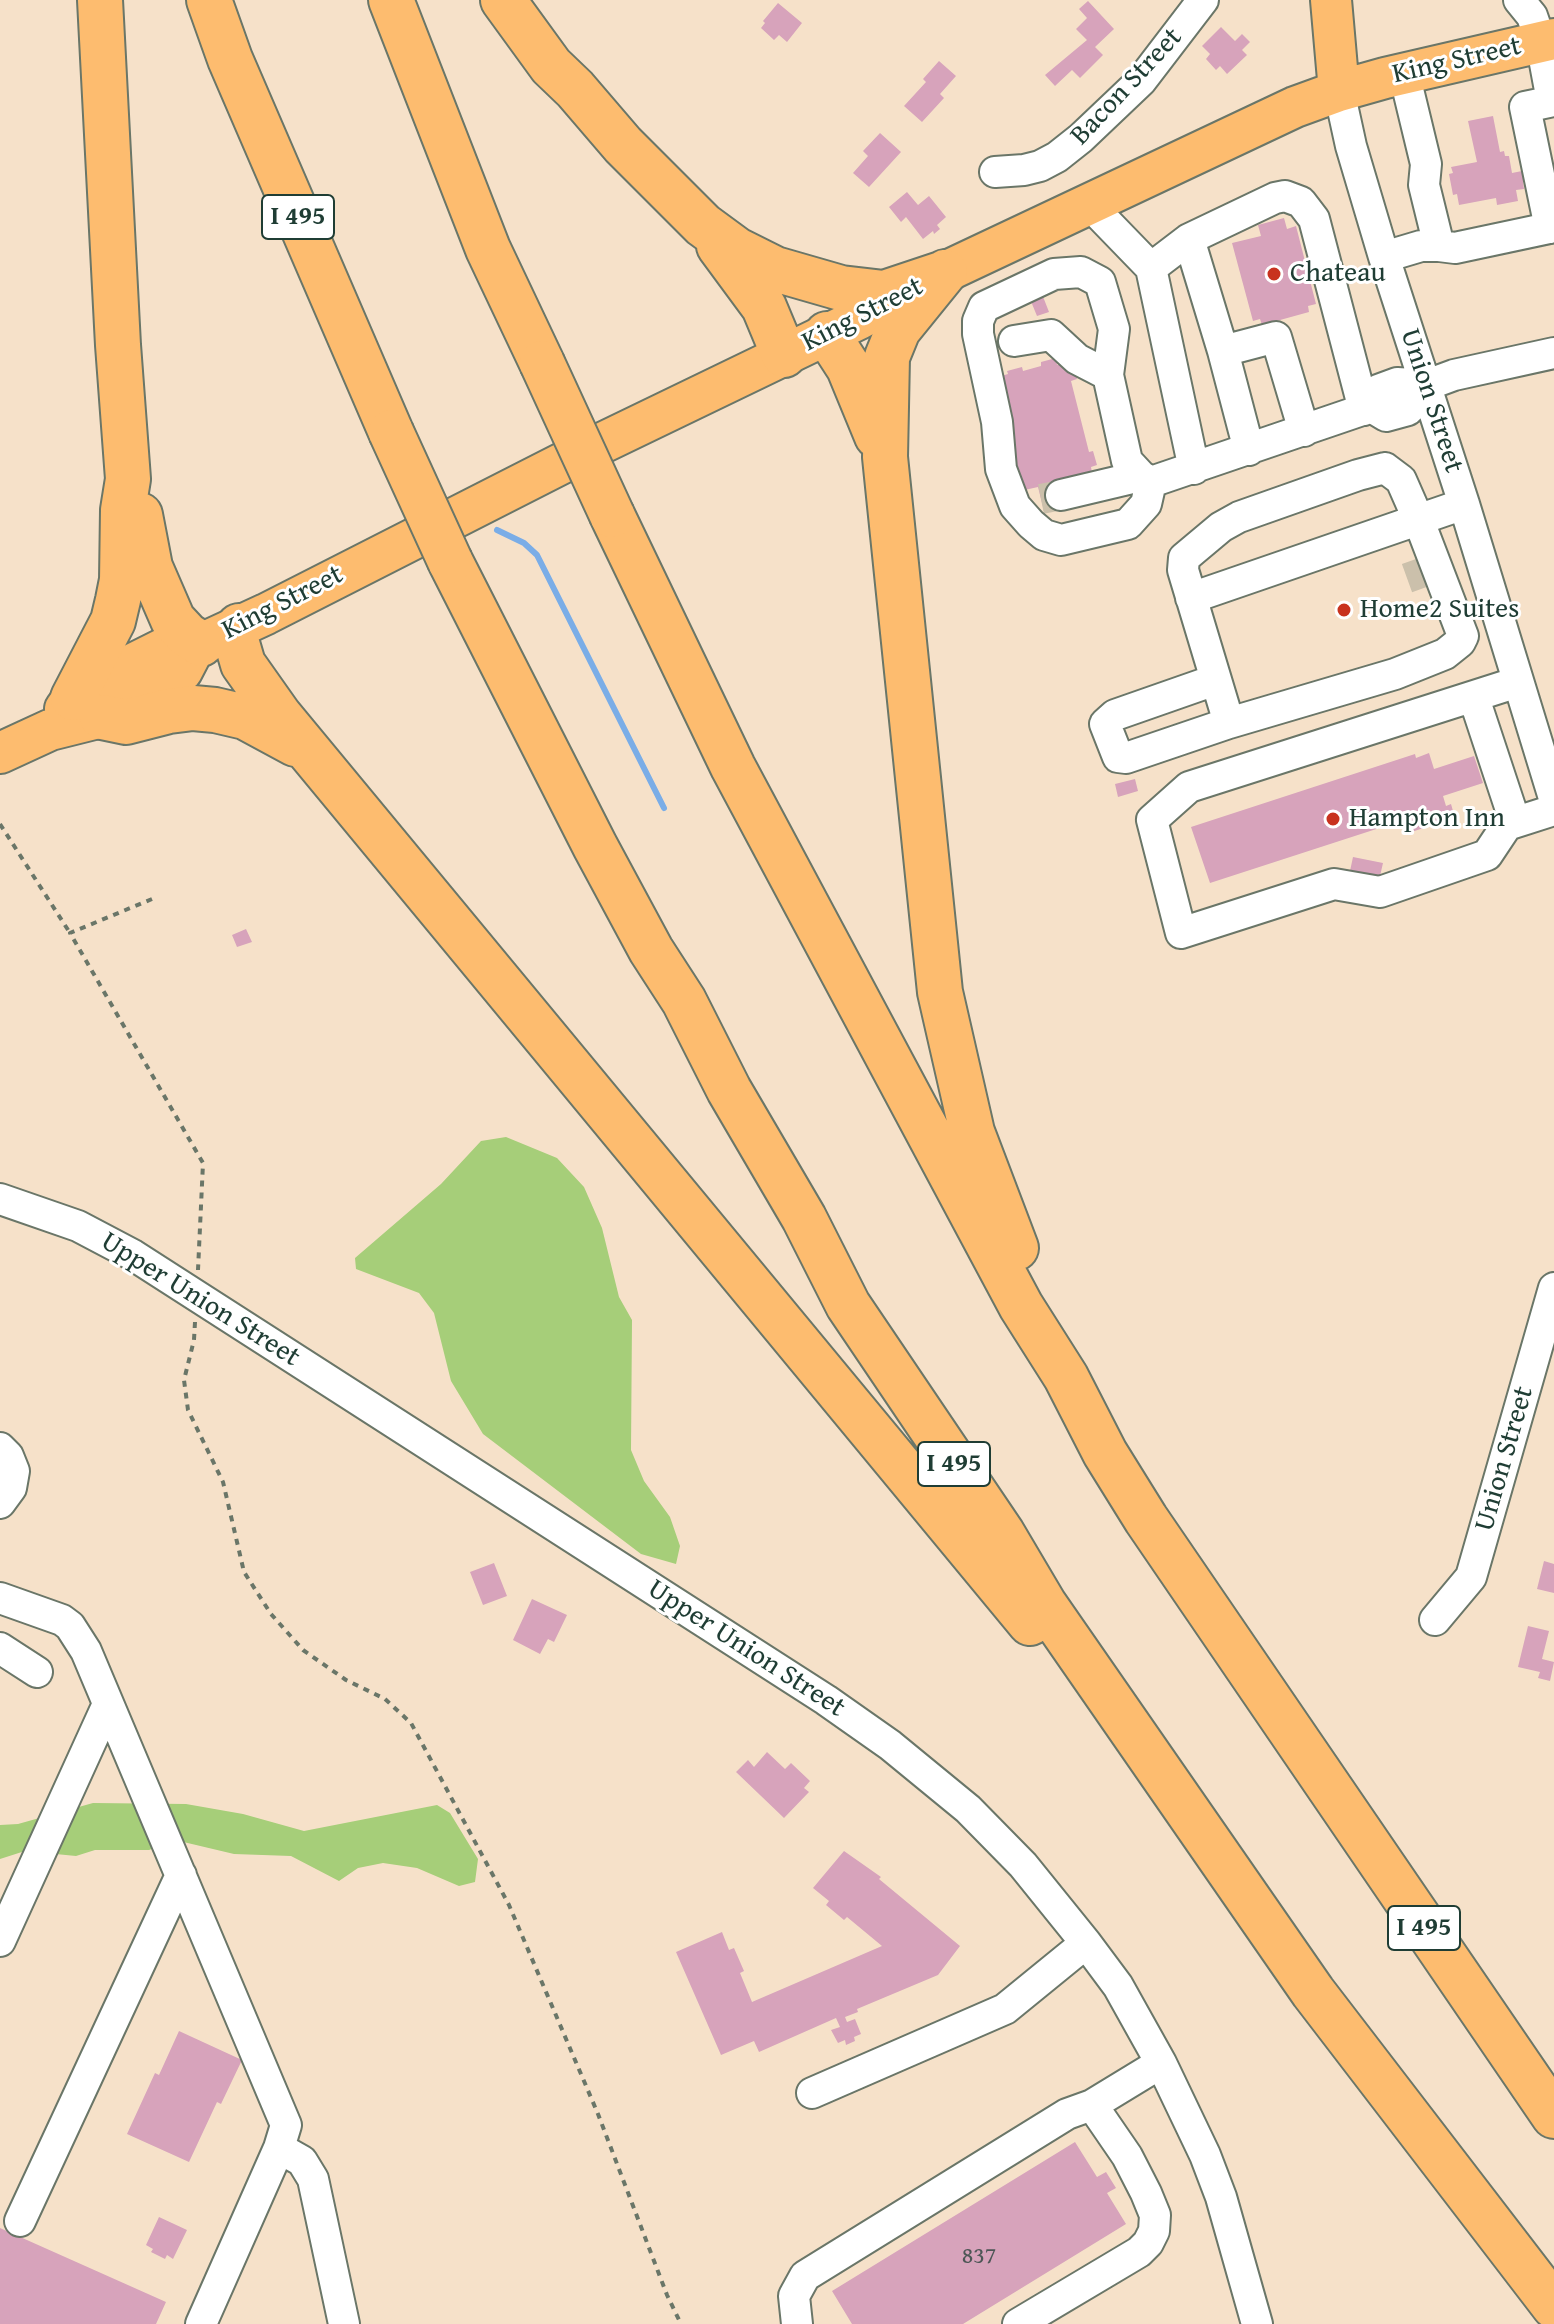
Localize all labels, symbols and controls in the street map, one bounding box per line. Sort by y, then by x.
street label: Bacon Street [1064,21,1190,153]
street label: King Street [1389,30,1525,92]
road number: I 495 [262,195,334,239]
place label: Chateau [1290,257,1386,291]
marker: Chateau [1265,265,1283,283]
street label: King Street [797,270,929,360]
street label: Union Street [1392,325,1470,477]
street label: King Street [217,558,349,648]
place label: Home2 Suites [1360,593,1519,627]
marker: Home2 Suites [1335,601,1353,619]
place label: Hampton Inn [1349,802,1505,836]
marker: Hampton Inn [1324,810,1342,828]
street label: Upper Union Street [94,1225,306,1375]
street label: Union Street [1468,1383,1542,1535]
road number: I 495 [918,1442,990,1486]
street label: Upper Union Street [641,1573,851,1725]
road number: I 495 [1388,1906,1460,1950]
house number: 837 [962,2243,996,2271]

